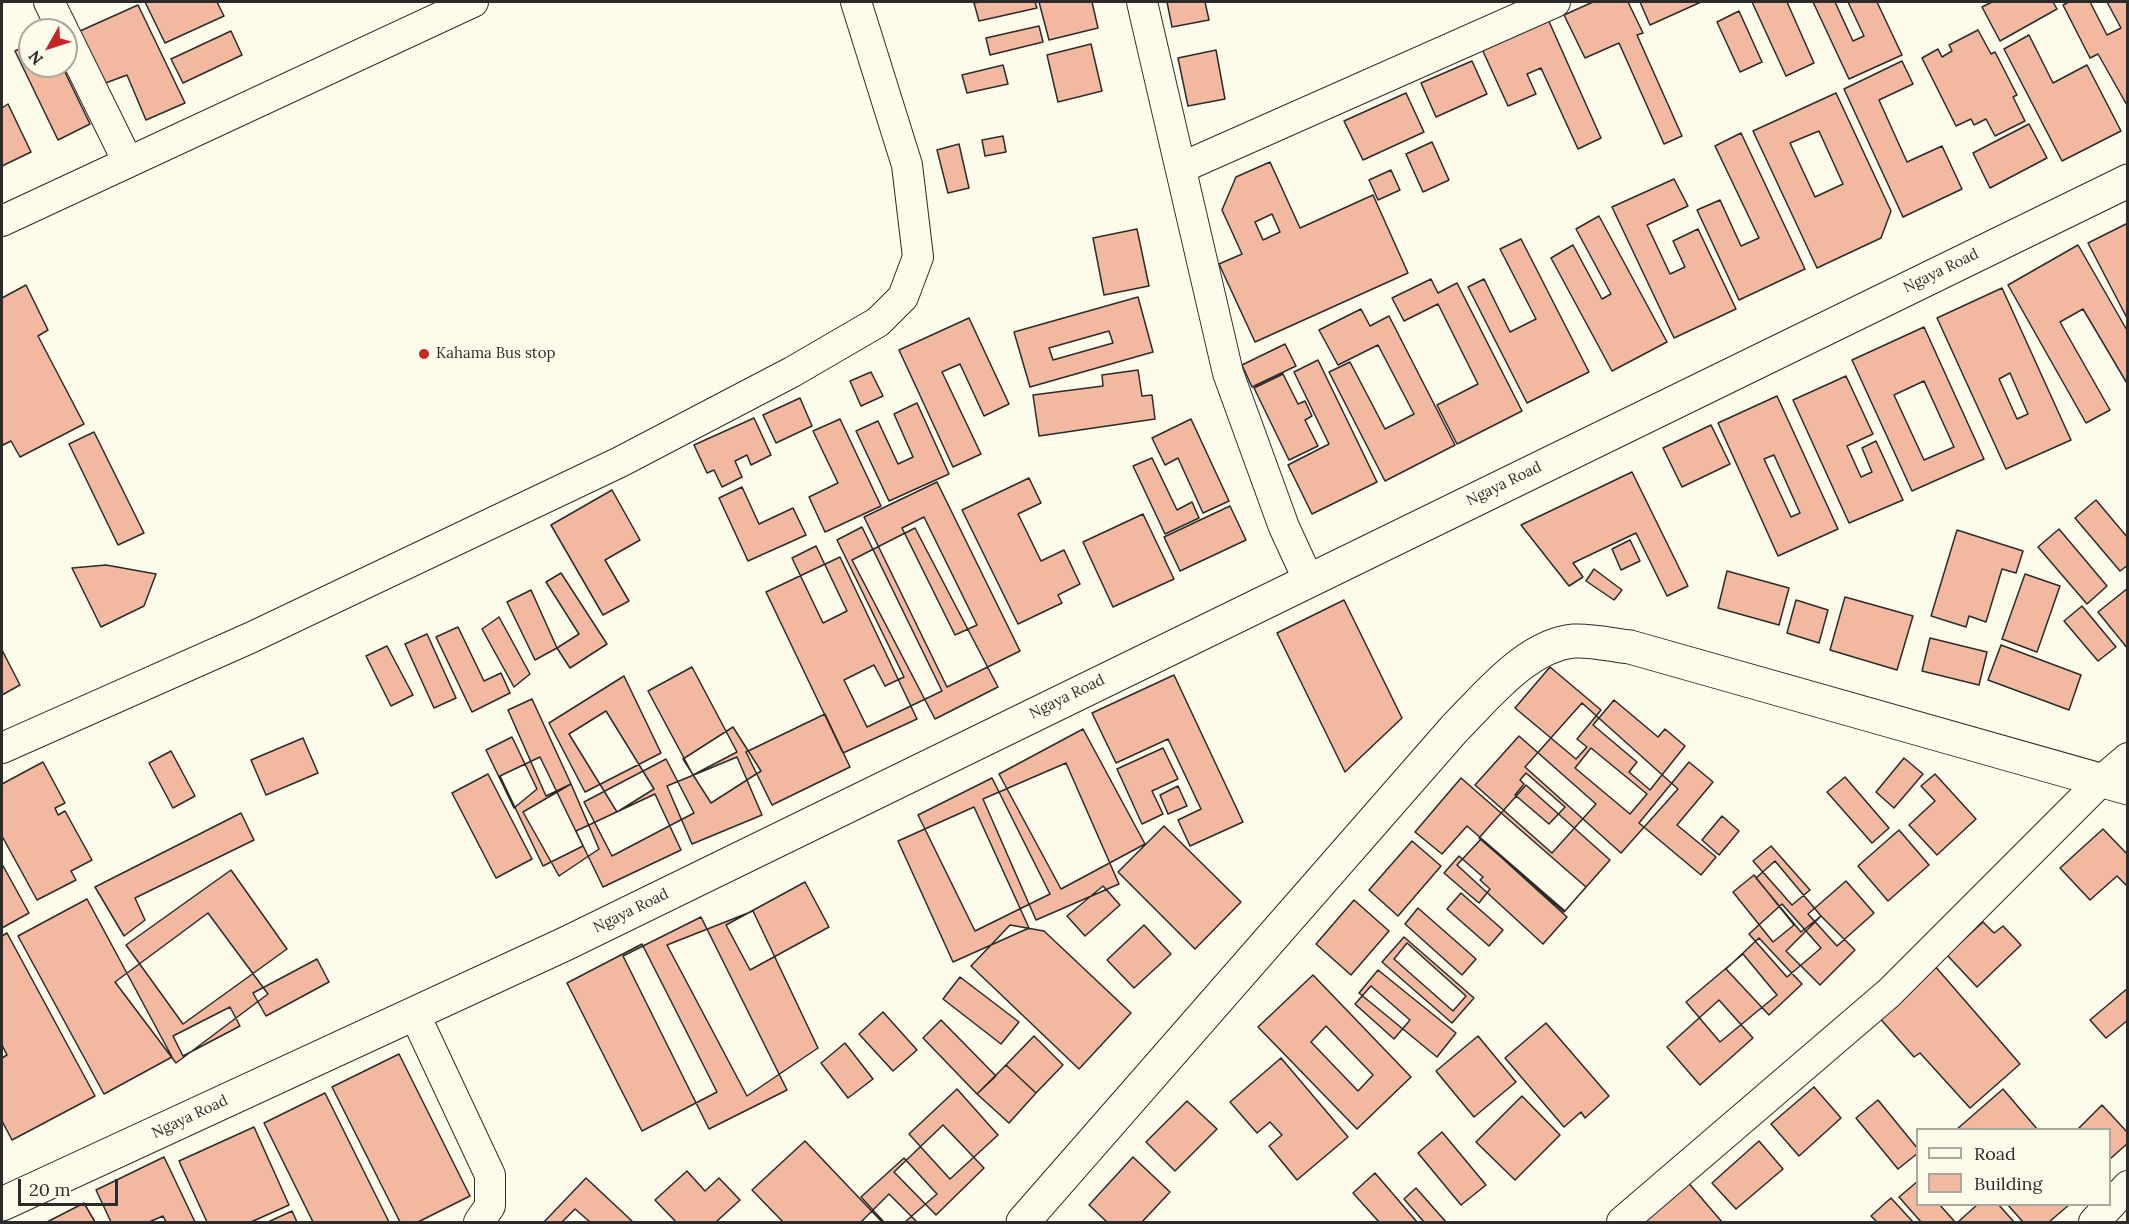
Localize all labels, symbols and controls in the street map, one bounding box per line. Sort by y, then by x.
north arrow [18,18,78,78]
text: N [24,47,47,69]
street label: Ngaya Road [1900,245,1982,297]
place label: Kahama Bus stop [436,345,555,363]
marker: Kahama Bus stop [417,347,431,361]
street label: Ngaya Road [1463,458,1545,510]
street label: Ngaya Road [1026,671,1108,723]
street label: Ngaya Road [590,885,672,937]
street label: Ngaya Road [149,1092,231,1142]
legend [1916,1128,2111,1206]
text: Road [1974,1142,2016,1165]
scale bar [21,1167,122,1205]
text: Building [1974,1172,2042,1195]
text: 20 m [29,1178,71,1201]

